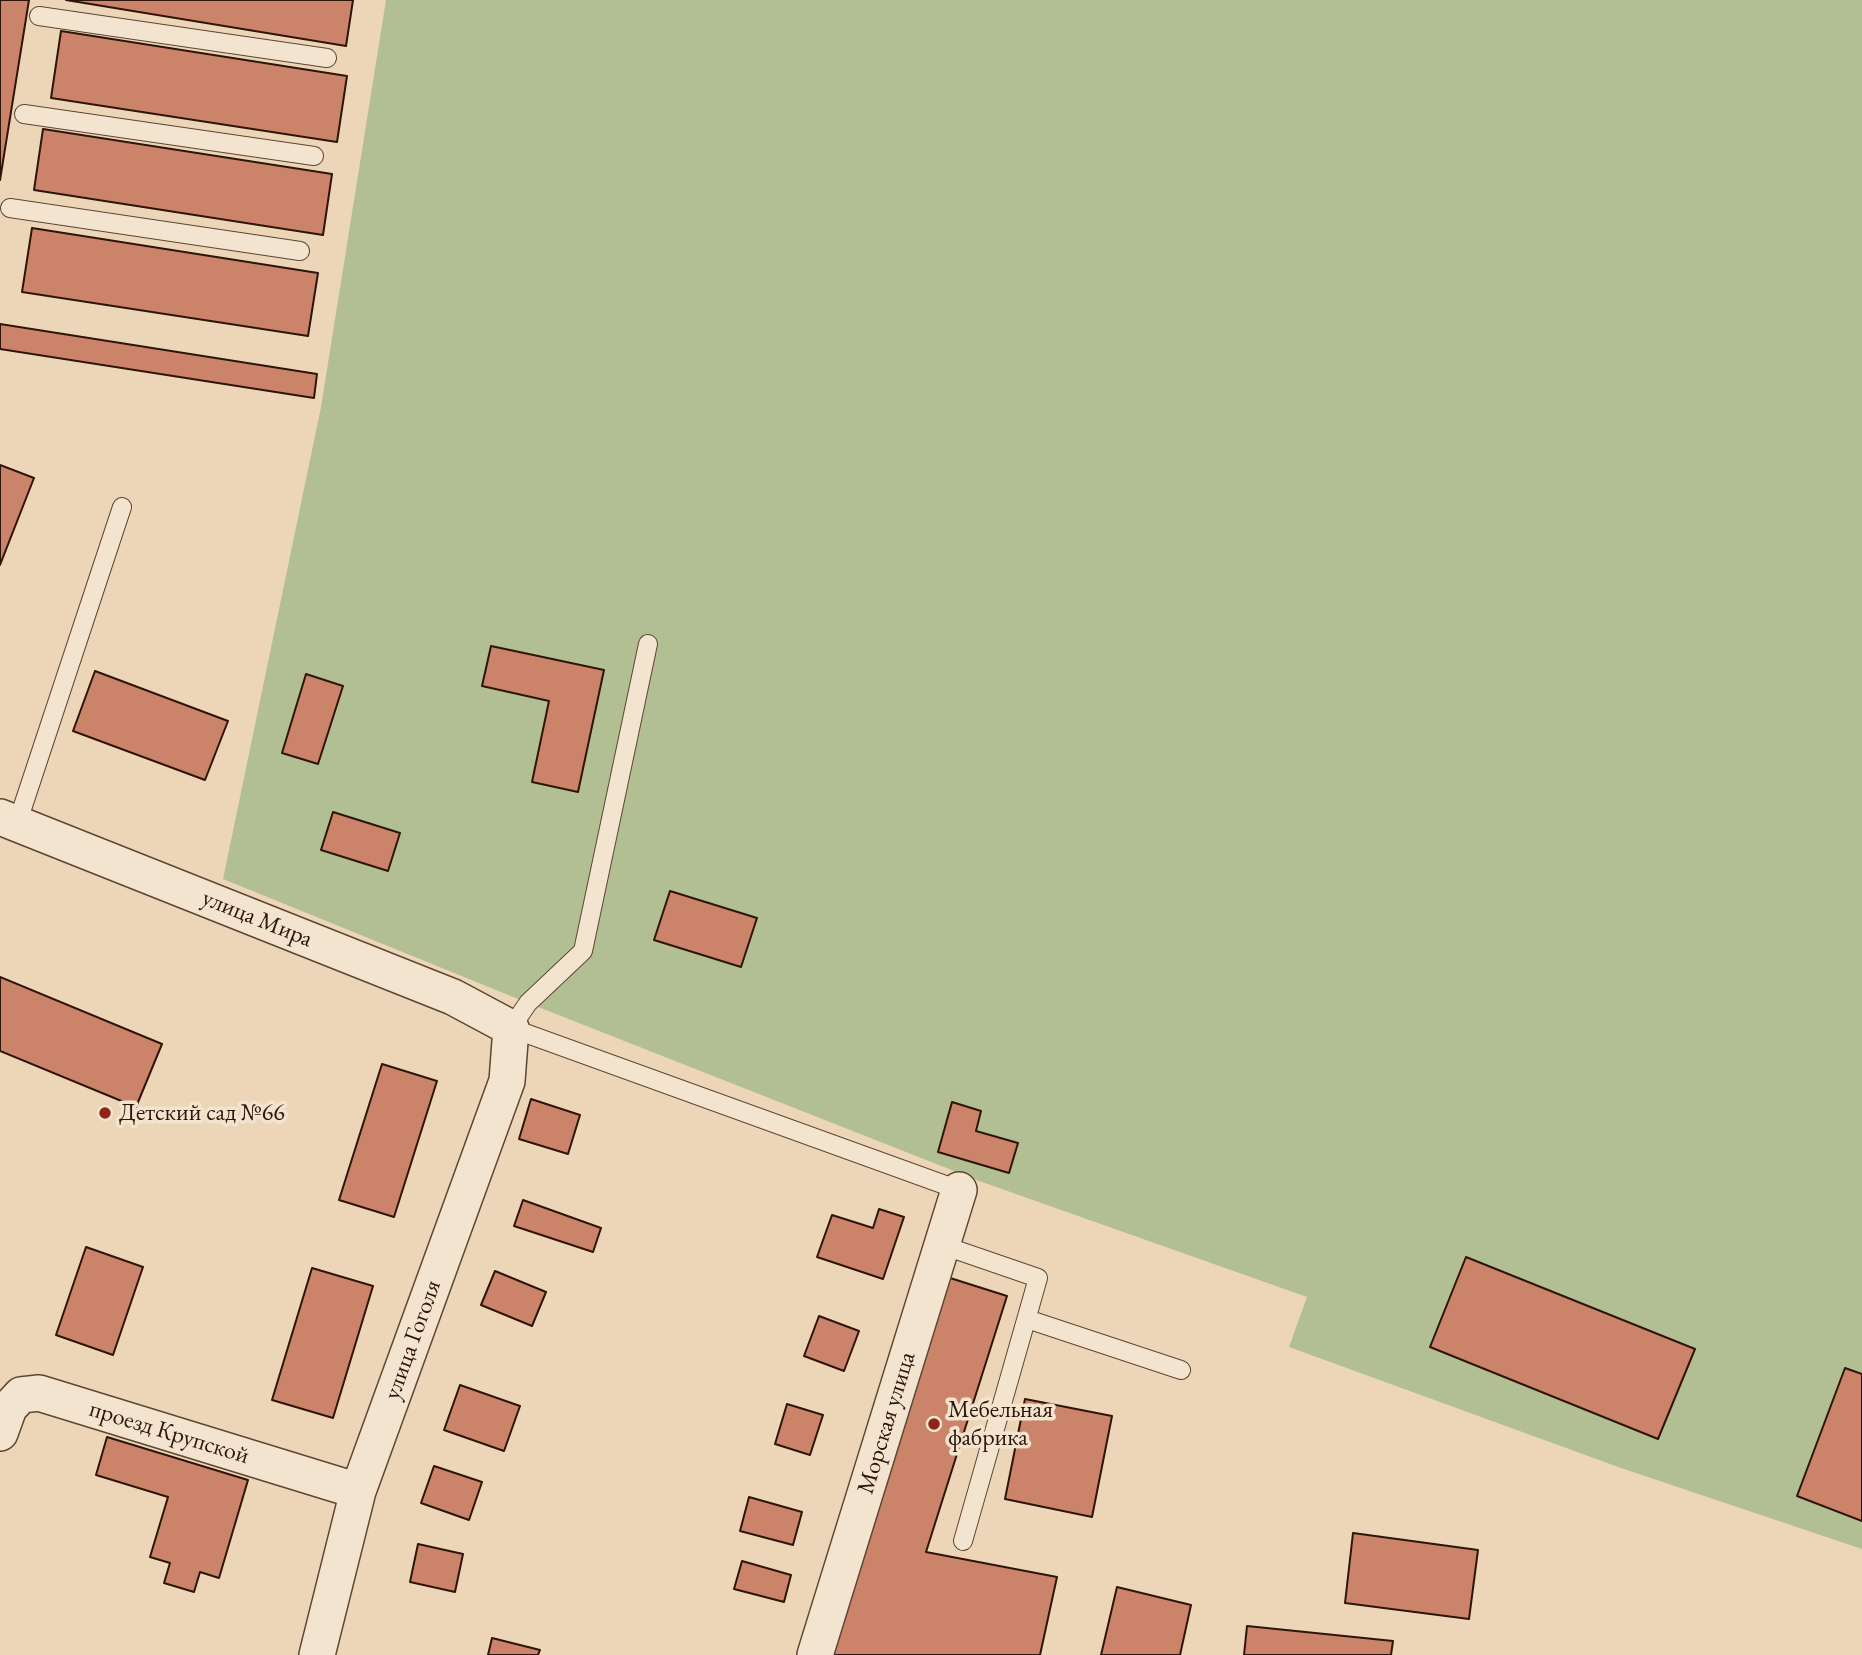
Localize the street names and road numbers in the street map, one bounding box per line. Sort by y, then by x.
street label: улица Мира [198,884,316,954]
street label: улица Гоголя [378,1276,448,1404]
street label: Морская улица [852,1348,922,1498]
street label: проезд Крупской [86,1395,252,1471]

